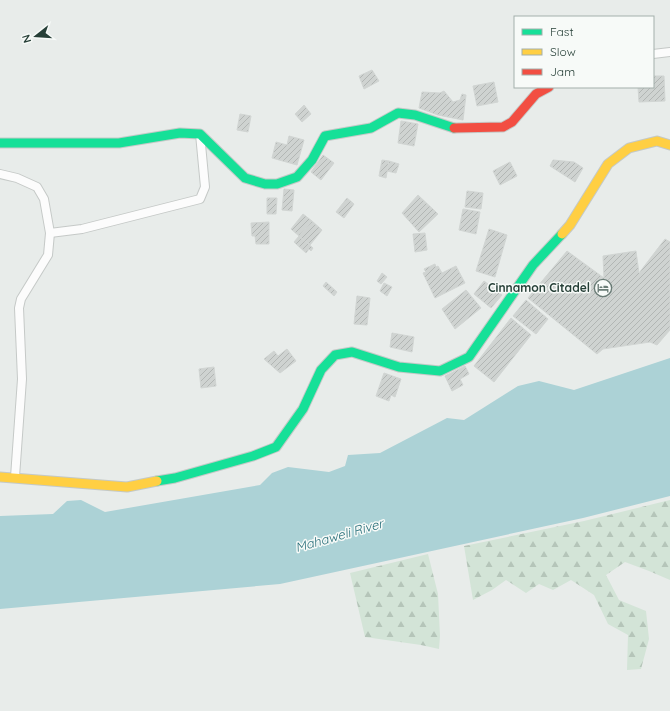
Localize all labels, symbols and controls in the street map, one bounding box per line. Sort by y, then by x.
north arrow [16,16,56,56]
legend [514,16,654,88]
text: Fast [550,24,574,39]
text: N [19,33,34,45]
text: Slow [550,44,576,59]
text: Jam [550,64,575,79]
hotel icon: Cinnamon Citadel [593,278,613,298]
place label: Cinnamon Citadel [488,280,590,295]
water label: Mahaweli River [293,514,387,555]

